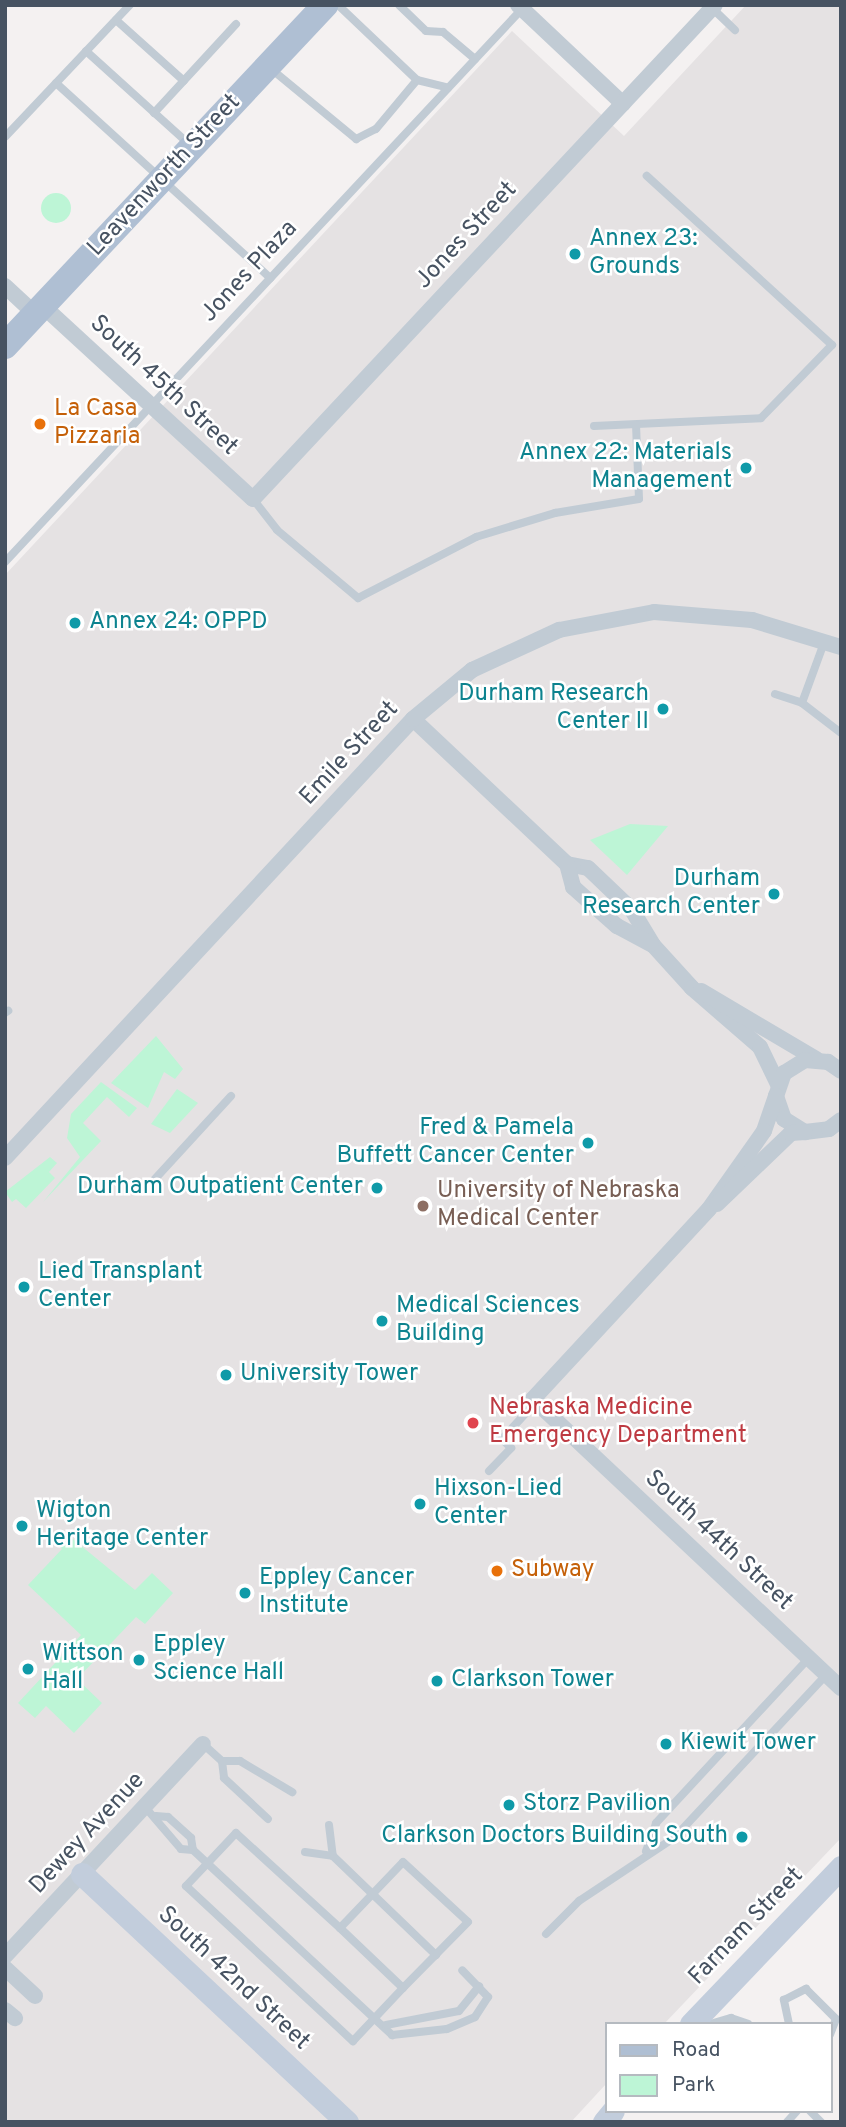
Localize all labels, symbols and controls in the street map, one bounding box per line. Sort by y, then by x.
street label: Leavenworth Street [82,89,248,263]
street label: Jones Street [410,176,524,296]
street label: Jones Plaza [196,215,304,329]
place label: Annex 23: Grounds [589,226,698,282]
marker: Annex 23: Grounds [567,246,583,262]
street label: South 45th Street [83,310,243,462]
place label: La Casa Pizzaria [54,396,140,452]
marker: La Casa Pizzaria [32,416,48,432]
place label: Annex 22: Materials Management [519,440,732,496]
marker: Annex 22: Materials Management [738,460,754,476]
place label: Annex 24: OPPD [89,609,268,637]
marker: Annex 24: OPPD [67,615,83,631]
place label: Durham Research Center II [458,681,649,737]
street label: Emile Street [295,696,405,812]
marker: Durham Research Center II [655,701,671,717]
place label: Durham Research Center [582,866,760,922]
marker: Durham Research Center [766,886,782,902]
place label: Fred & Pamela Buffett Cancer Center [337,1115,574,1171]
marker: Fred & Pamela Buffett Cancer Center [580,1135,596,1151]
place label: Durham Outpatient Center [77,1174,363,1202]
place label: University of Nebraska Medical Center [437,1178,680,1234]
marker: Durham Outpatient Center [369,1180,385,1196]
marker: University of Nebraska Medical Center [415,1198,431,1214]
place label: Lied Transplant Center [38,1259,203,1315]
marker: Lied Transplant Center [16,1279,32,1295]
place label: Medical Sciences Building [396,1293,580,1349]
marker: Medical Sciences Building [374,1313,390,1329]
place label: University Tower [240,1361,419,1389]
marker: University Tower [218,1367,234,1383]
place label: Nebraska Medicine Emergency Department [489,1395,747,1451]
marker: Nebraska Medicine Emergency Department [463,1413,483,1433]
street label: South 44th Street [638,1465,798,1617]
place label: Hixson-Lied Center [434,1476,562,1532]
marker: Hixson-Lied Center [412,1496,428,1512]
place label: Wigton Heritage Center [36,1498,208,1554]
marker: Wigton Heritage Center [14,1518,30,1534]
place label: Subway [511,1557,594,1585]
marker: Subway [489,1563,505,1579]
place label: Eppley Cancer Institute [259,1565,414,1621]
marker: Eppley Cancer Institute [237,1585,253,1601]
place label: Eppley Science Hall [153,1632,284,1688]
place label: Wittson Hall [42,1641,124,1697]
marker: Eppley Science Hall [131,1652,147,1668]
marker: Wittson Hall [20,1661,36,1677]
place label: Clarkson Tower [451,1667,615,1695]
marker: Clarkson Tower [429,1673,445,1689]
place label: Kiewit Tower [680,1730,817,1758]
marker: Kiewit Tower [658,1736,674,1752]
street label: Dewey Avenue [24,1767,152,1901]
place label: Storz Pavilion [523,1791,671,1819]
marker: Storz Pavilion [501,1797,517,1813]
place label: Clarkson Doctors Building South [381,1823,728,1851]
marker: Clarkson Doctors Building South [734,1829,750,1845]
street label: Farnam Street [684,1862,810,1992]
street label: South 42nd Street [151,1901,315,2057]
legend [604,2022,832,2113]
text: Road [672,2037,721,2064]
text: Park [672,2072,715,2099]

